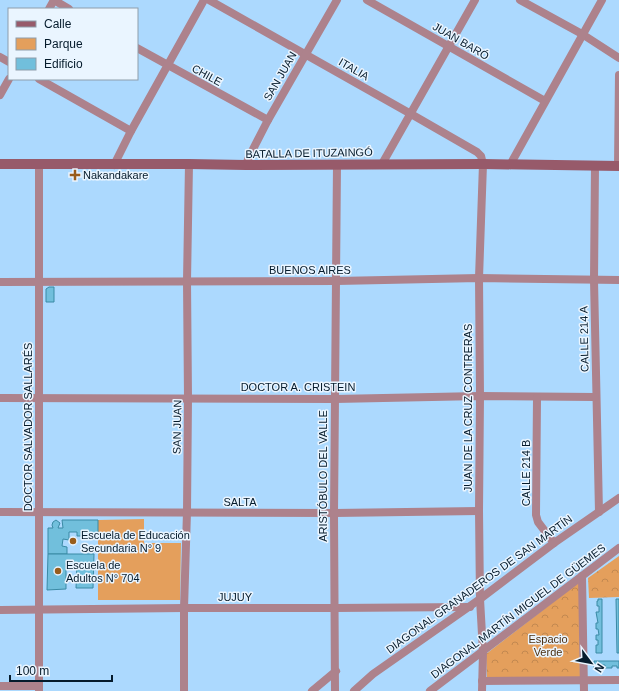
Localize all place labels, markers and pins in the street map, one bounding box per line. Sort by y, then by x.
place label: Nakandakare [83,169,148,181]
marker: Nakandakare [70,170,80,180]
place label: Escuela de Educación Secundaria N° 9 [81,529,190,554]
marker: Escuela de Educación Secundaria N° 9 [68,536,78,546]
place label: Escuela de Adultos N° 704 [66,559,140,584]
marker: Escuela de Adultos N° 704 [53,566,63,576]

